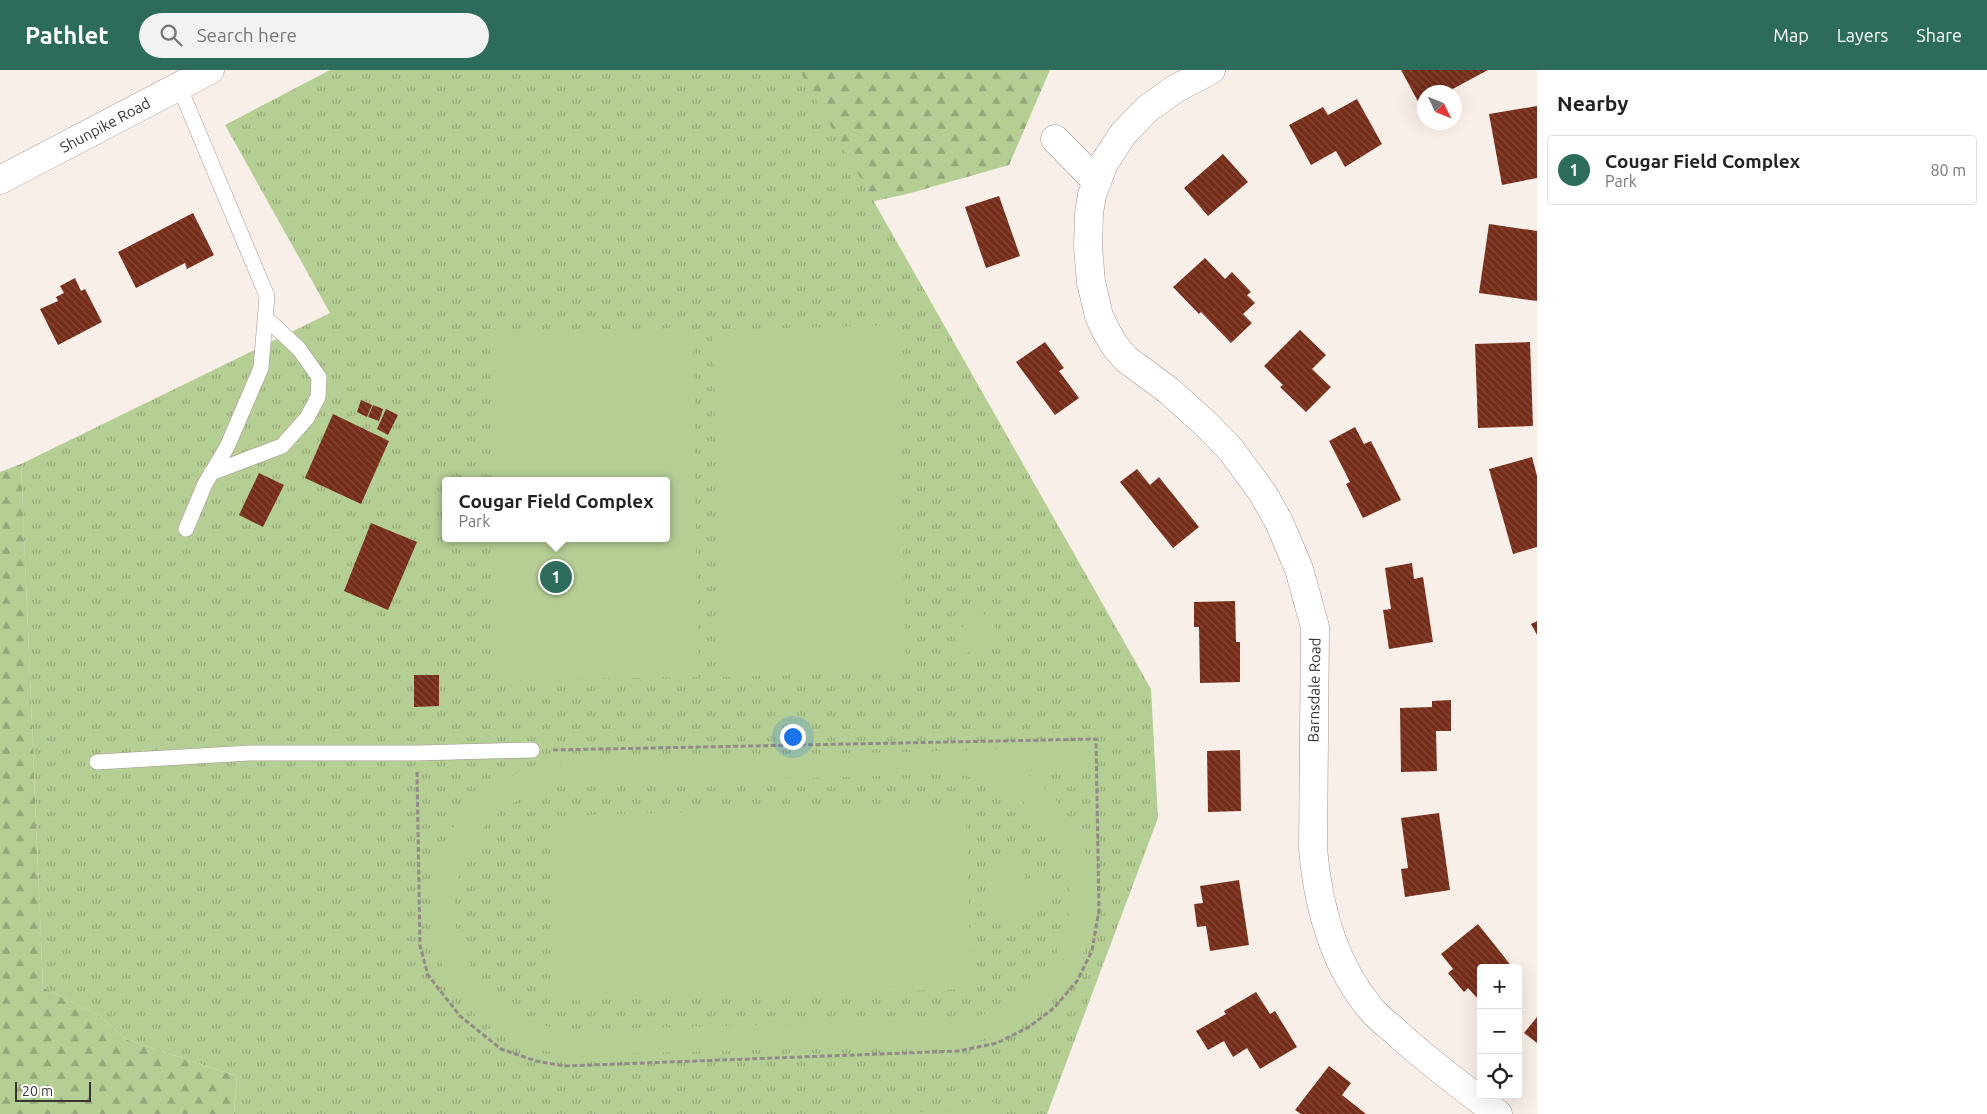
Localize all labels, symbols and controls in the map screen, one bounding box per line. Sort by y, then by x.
search box [139,13,489,58]
icon: search [157,21,185,49]
text: Pathlet [25,22,109,49]
text: Search here [197,24,297,46]
text: Map [1773,25,1809,45]
text: Layers [1837,25,1888,45]
text: Share [1916,25,1962,45]
north arrow [1417,85,1462,130]
text: Nearby [1557,91,1628,115]
street label: Shunpike Road [57,94,153,156]
text: Cougar Field Complex [1605,150,1800,172]
text: 1 [1569,161,1579,179]
text: 80 m [1930,161,1966,179]
text: Park [1605,172,1637,190]
popup [442,477,670,542]
text: Cougar Field Complex [458,490,654,512]
text: Park [458,512,490,530]
pin: 1 [540,558,572,596]
street label: Barnsdale Road [1305,638,1323,742]
your location [780,724,806,750]
map controls [1477,964,1522,1099]
button: + [1477,964,1522,1009]
button: − [1477,1009,1522,1054]
button: locate [1477,1054,1522,1099]
scale bar [15,1079,91,1102]
text: 20 m [22,1083,53,1099]

